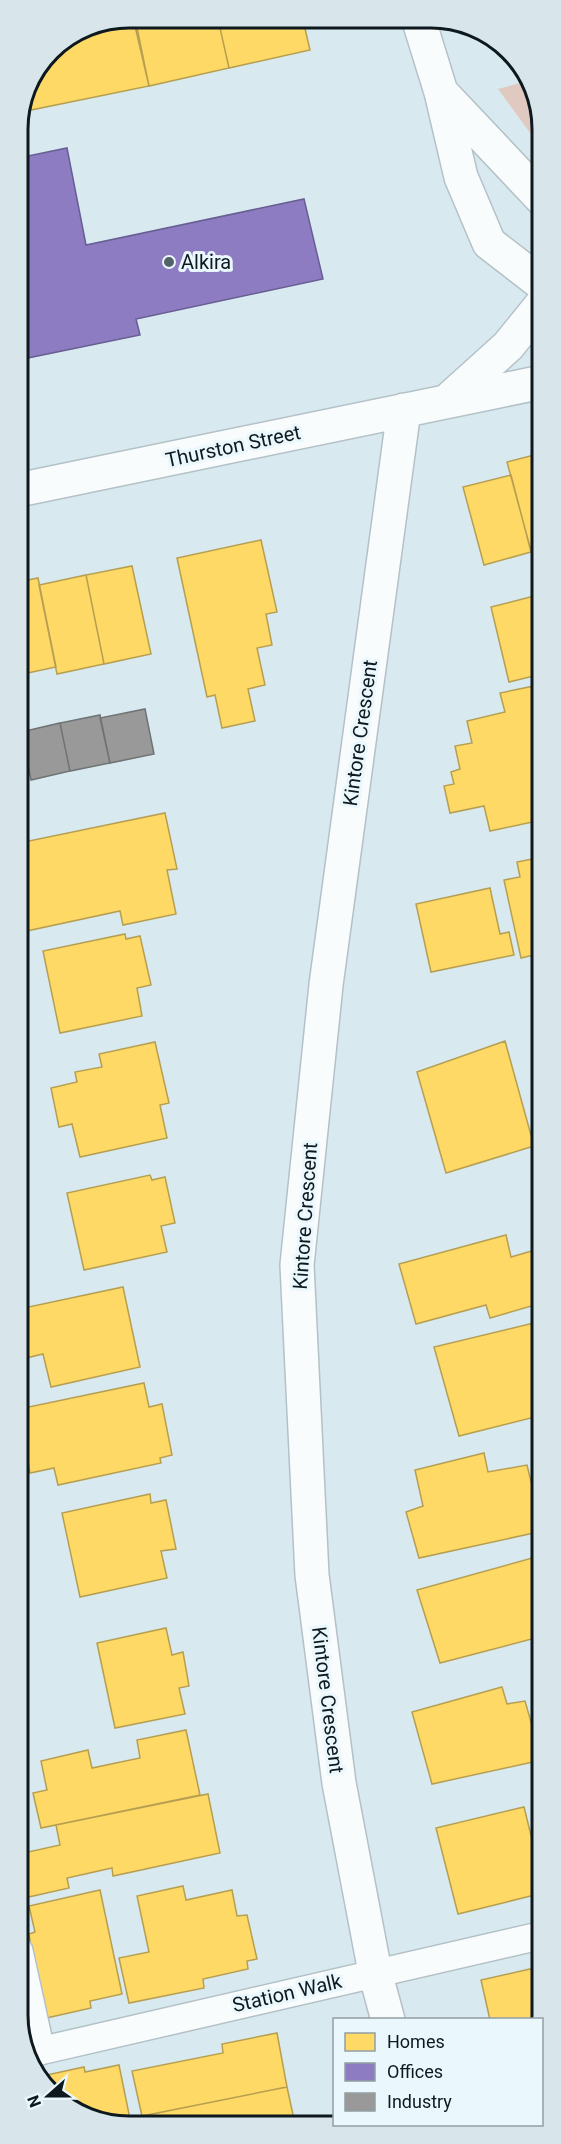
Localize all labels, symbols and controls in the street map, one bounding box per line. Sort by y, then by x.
place label: Alkira [181,250,231,274]
marker: Alkira [162,255,176,269]
street label: Thurston Street [163,420,303,472]
street label: Kintore Crescent [338,658,382,808]
street label: Kintore Crescent [288,1142,322,1290]
street label: Kintore Crescent [307,1625,349,1775]
street label: Station Walk [230,1969,345,2017]
legend [333,2018,543,2126]
text: Homes [387,2031,445,2052]
text: Offices [387,2061,443,2082]
north arrow [18,2066,78,2126]
text: Industry [387,2091,452,2112]
text: N [24,2093,45,2110]

